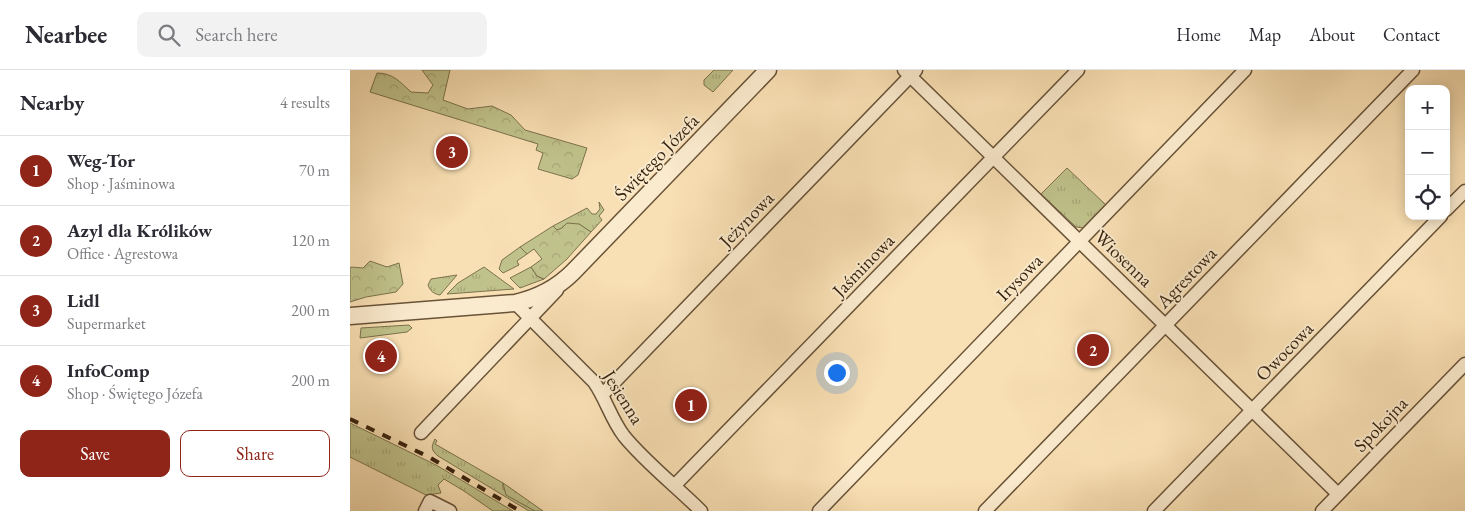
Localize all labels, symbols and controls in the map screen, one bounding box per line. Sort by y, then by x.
search box [137,12,487,57]
text: Nearbee [25,19,107,50]
icon: search [155,21,183,49]
text: Search here [195,22,278,47]
text: Home [1176,23,1221,46]
text: Map [1249,23,1281,46]
text: About [1309,23,1355,46]
text: Contact [1383,23,1440,46]
map controls [1405,85,1450,220]
button: + [1405,85,1450,130]
text: Nearby [20,89,84,116]
text: 4 results [280,92,330,113]
street label: Świętego Józefa [608,108,705,206]
button: − [1405,130,1450,175]
pin: 3 [436,133,468,171]
text: Weg-Tor [67,148,135,173]
text: 1 [32,160,40,181]
text: 70 m [299,160,330,181]
text: Shop · Jaśminowa [67,173,175,194]
button: locate [1405,175,1450,220]
street label: Jeżynowa [712,186,780,254]
text: Azyl dla Królików [67,218,212,243]
street label: Wiosenna [1089,224,1159,293]
street label: Jaśminowa [826,228,900,304]
text: 2 [32,230,40,251]
text: 120 m [291,230,330,251]
street label: Agrestowa [1150,241,1222,314]
text: Office · Agrestowa [67,243,178,264]
street label: Irysowa [991,248,1048,306]
text: Lidl [67,288,100,313]
text: 3 [32,300,40,321]
text: 200 m [291,300,330,321]
text: Supermarket [67,313,146,334]
street label: Owocowa [1250,316,1319,386]
pin: 2 [1077,331,1109,369]
pin: 4 [365,337,397,375]
text: InfoComp [67,358,149,383]
your location [824,360,850,386]
street label: Jesienna [596,364,650,430]
text: 4 [32,370,40,391]
text: 200 m [291,370,330,391]
text: Shop · Świętego Józefa [67,383,203,404]
pin: 1 [675,386,707,424]
street label: Spokojna [1348,391,1413,458]
button: Save [20,430,170,477]
button: Share [180,430,330,477]

